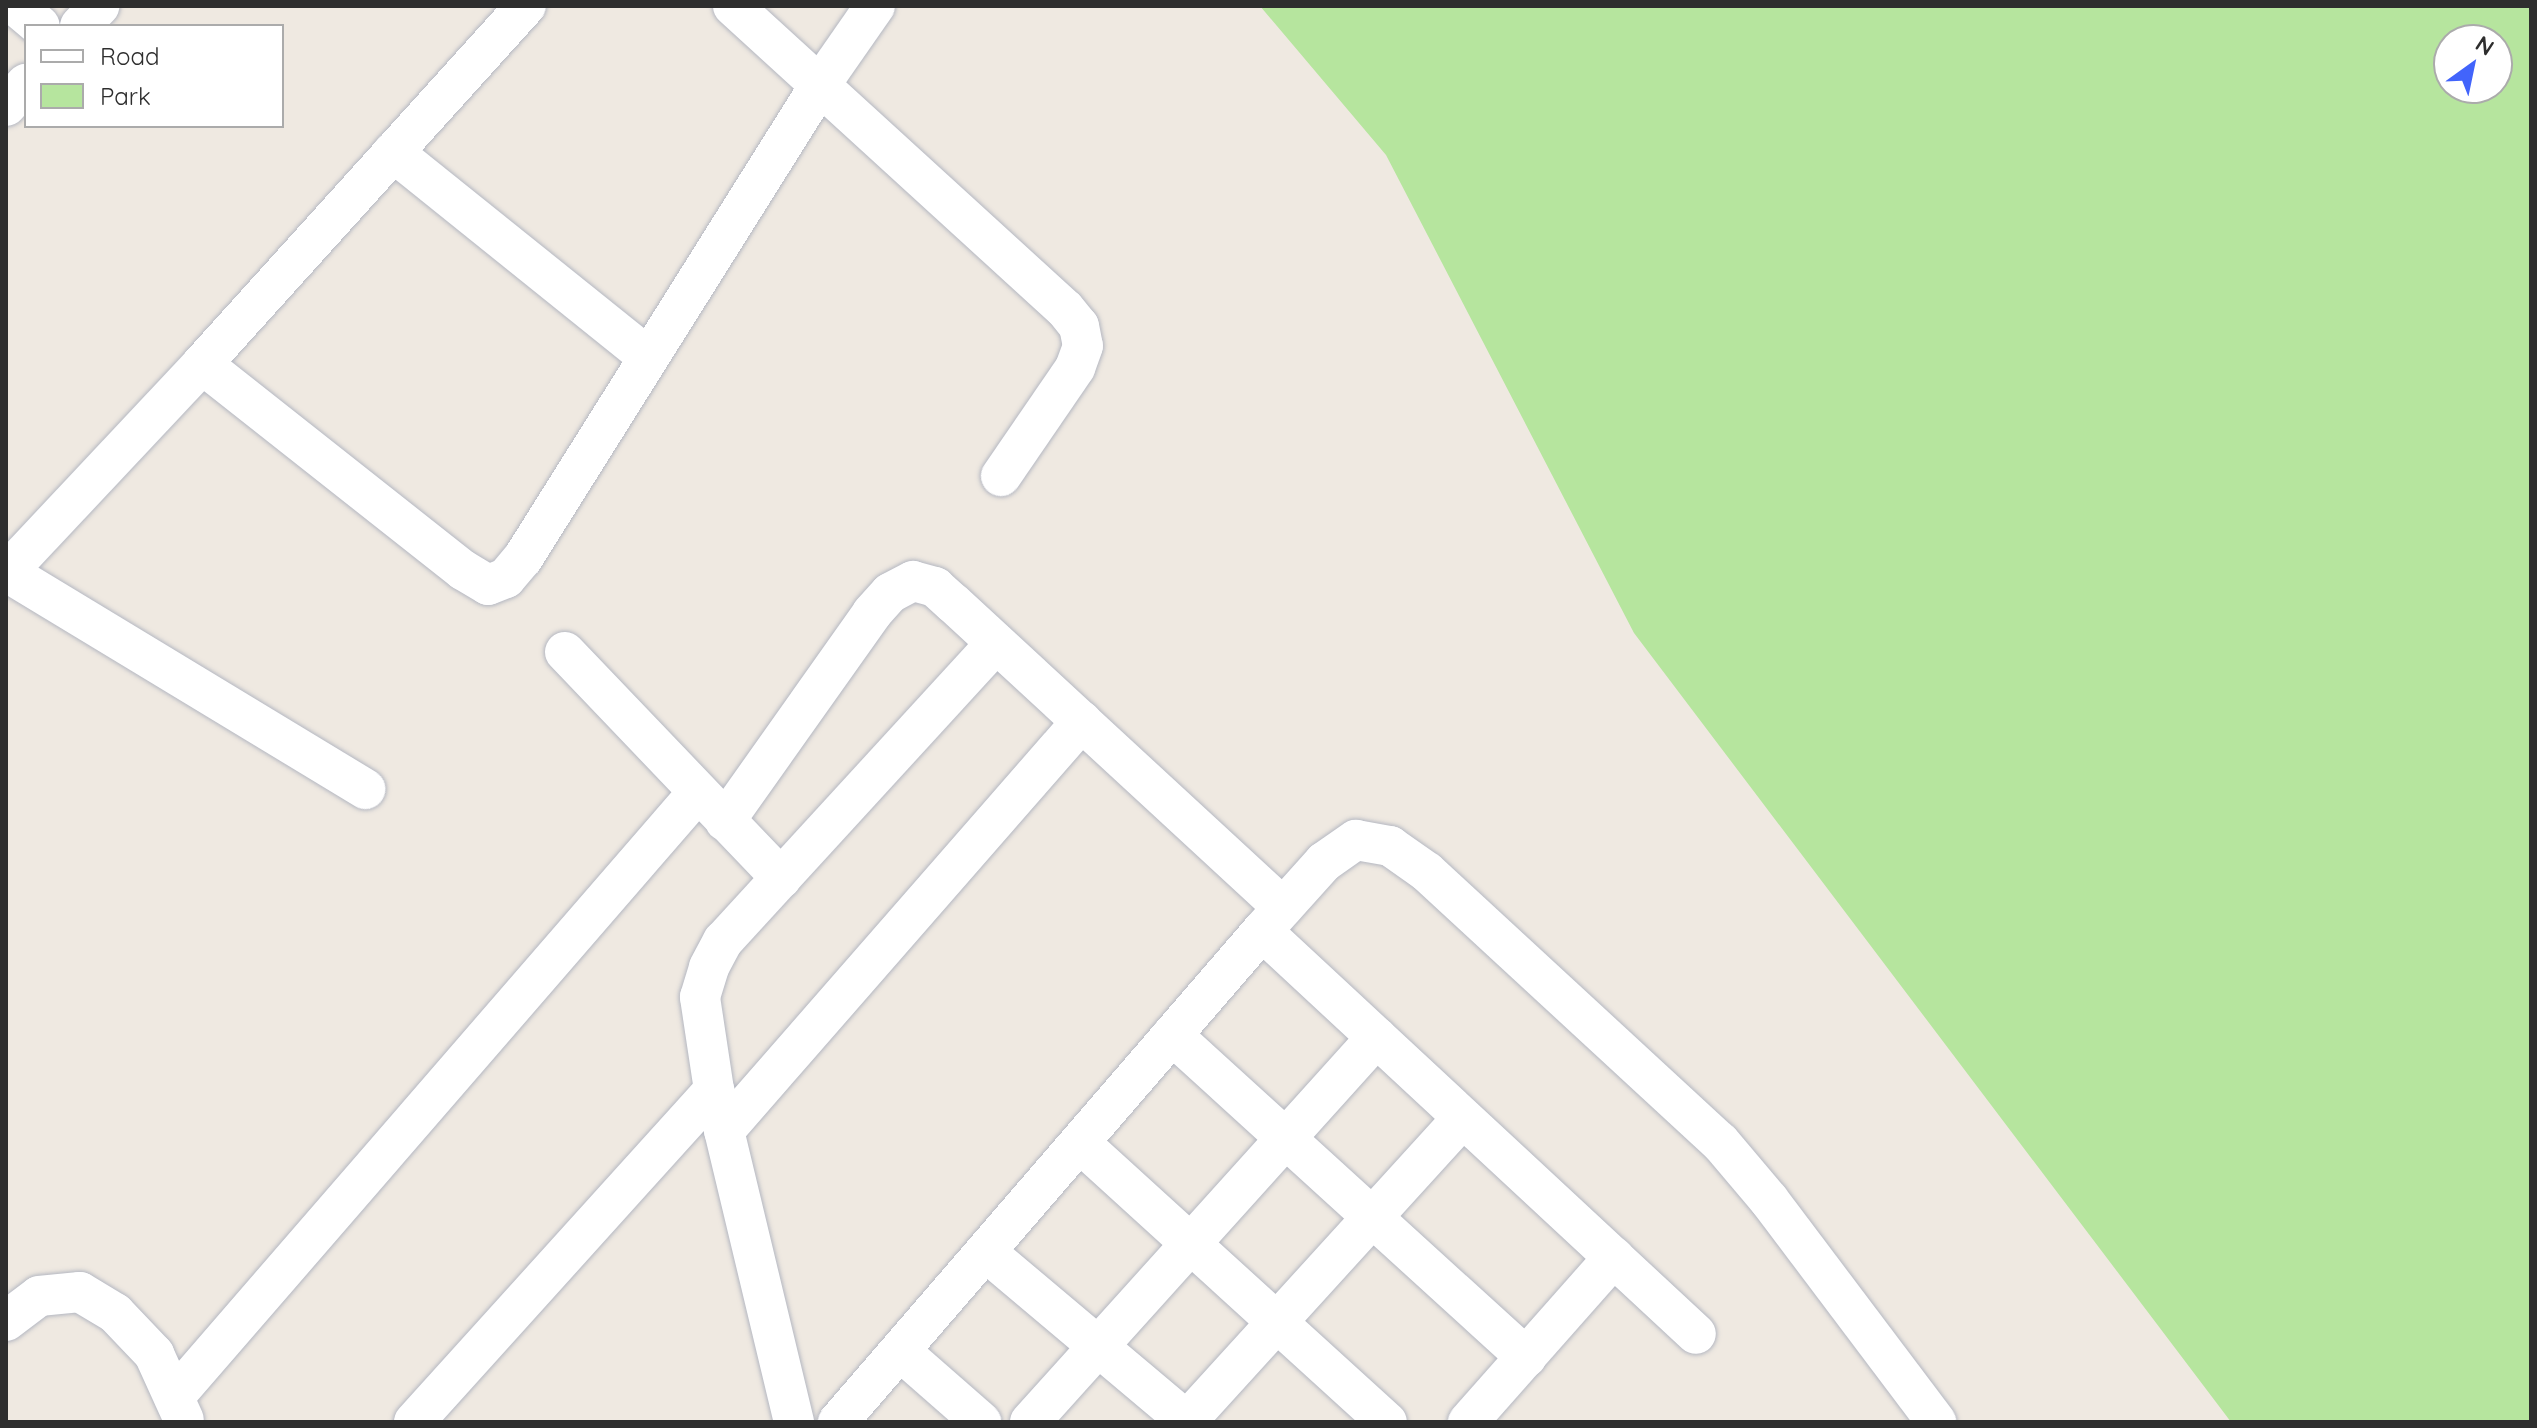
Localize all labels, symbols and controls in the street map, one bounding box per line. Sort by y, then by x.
legend [24,24,284,128]
north arrow [2433,24,2513,104]
text: N [2471,29,2499,62]
text: Road [100,41,160,71]
text: Park [100,81,151,111]

